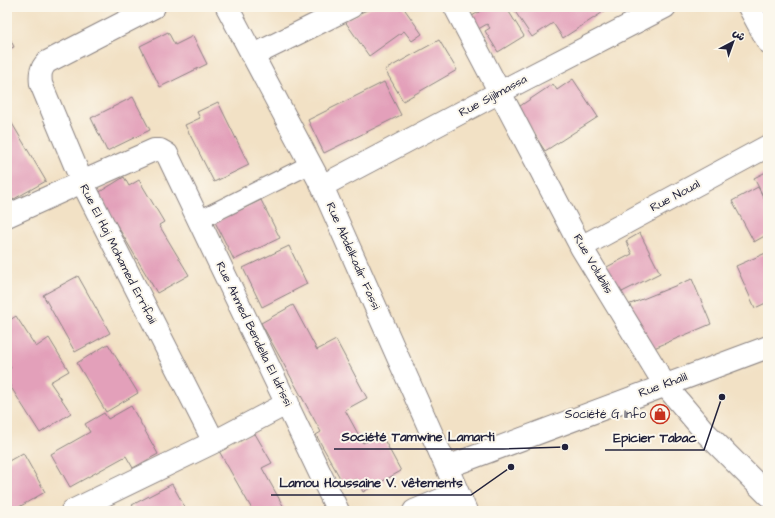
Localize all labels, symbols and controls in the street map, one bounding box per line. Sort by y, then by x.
north arrow [713,22,753,62]
text: ش [730,25,749,44]
street label: Rue Sijilmassa [456,71,530,121]
street label: Rue Noual [647,176,703,216]
street label: Rue El Haj Mohamed Errifaii [75,181,161,327]
street label: Rue Abdelkadir Fassi [322,200,384,313]
street label: Rue Volubilis [569,231,617,297]
street label: Rue Ahmed Bendella El Idrissi [212,259,297,409]
street label: Rue Khalil [636,368,690,402]
shop icon: Société G Info [649,403,671,425]
place label: Société G Info [565,406,646,423]
callout: Société Tamwine Lamarti [334,424,503,449]
callout: Epicier Tabac [605,425,704,450]
text: Société Tamwine Lamarti [340,428,496,446]
text: Epicier Tabac [613,429,697,448]
callout: Lamou Houssaine V. vêtements [271,470,471,495]
text: Lamou Houssaine V. vêtements [279,474,463,492]

